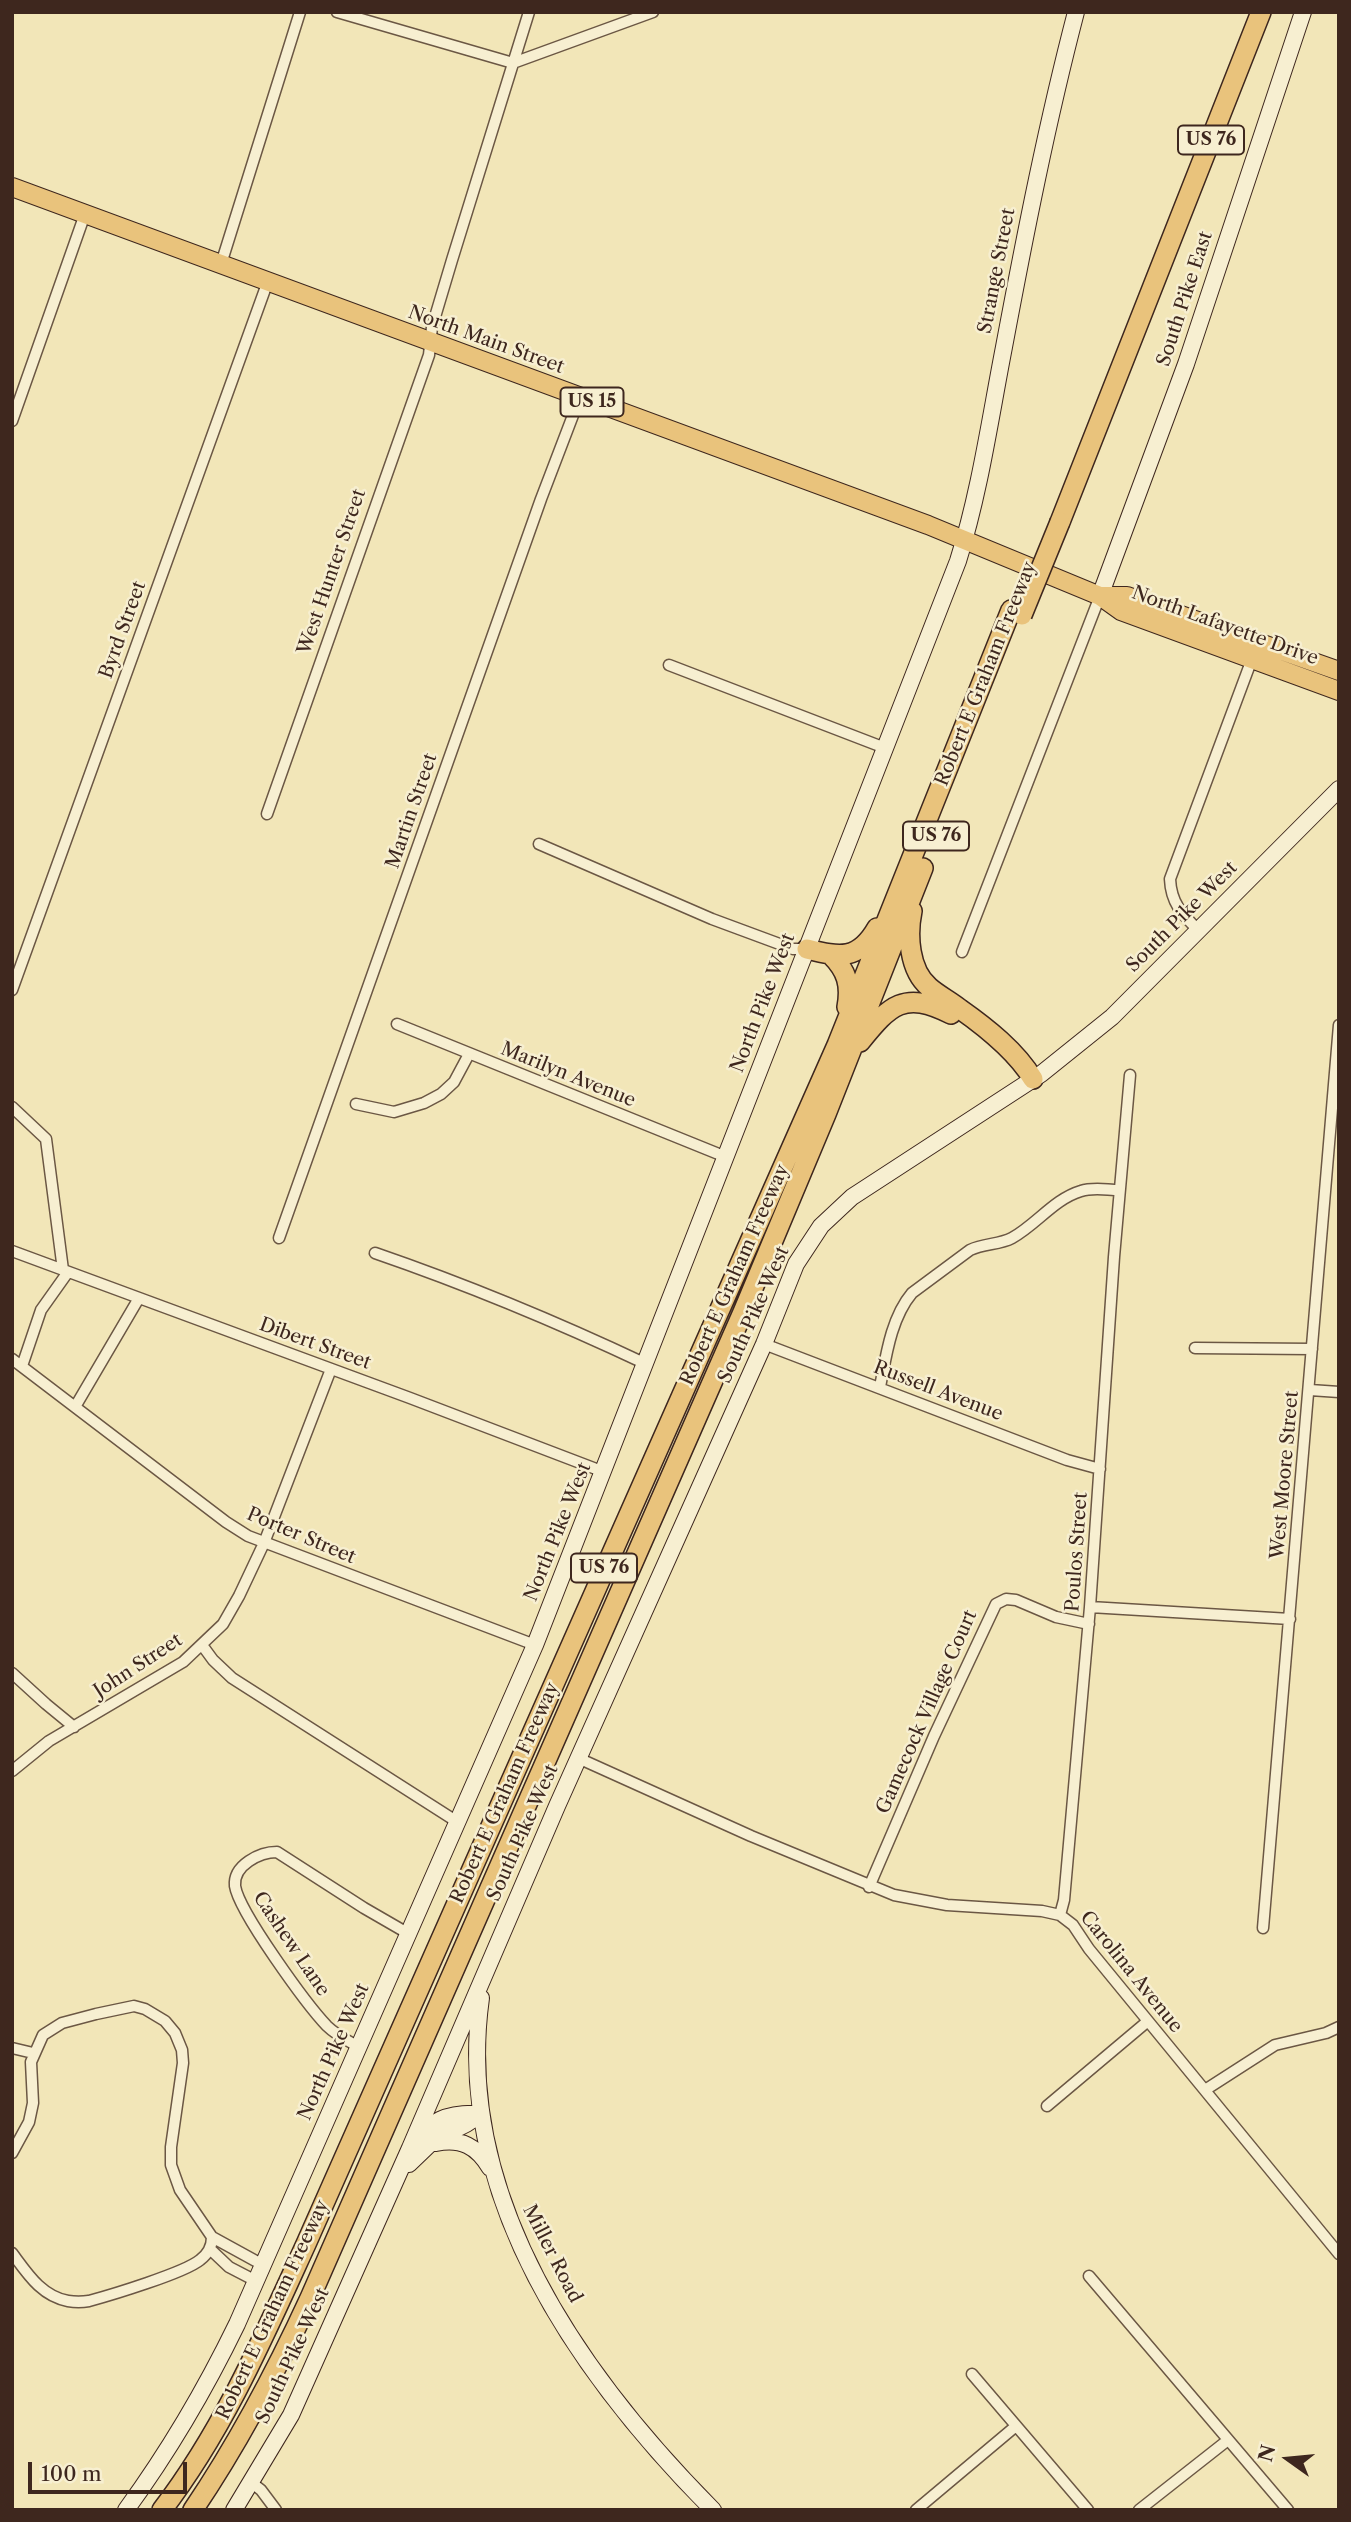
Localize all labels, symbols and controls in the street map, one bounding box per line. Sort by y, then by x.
road number: US 76 [1178,125,1244,154]
street label: Strange Street [974,206,1020,336]
street label: South Pike East [1152,229,1218,369]
street label: North Main Street [405,301,567,379]
road number: US 15 [560,388,624,416]
street label: West Hunter Street [293,486,371,658]
street label: Robert E Graham Freeway [931,559,1041,789]
street label: Byrd Street [95,578,151,682]
street label: North Lafayette Drive [1129,582,1321,670]
street label: Martin Street [382,750,442,872]
road number: US 76 [903,822,969,850]
street label: South Pike West [1122,857,1242,977]
street label: North Pike West [726,930,800,1076]
street label: Marilyn Avenue [497,1038,639,1112]
street label: Robert E Graham Freeway [676,1161,794,1389]
street label: South Pike West [714,1243,794,1387]
street label: Dibert Street [256,1313,374,1375]
street label: Russell Avenue [870,1356,1006,1426]
street label: West Moore Street [1266,1390,1304,1560]
street label: North Pike West [520,1459,596,1605]
street label: Poulos Street [1061,1491,1093,1613]
street label: Porter Street [243,1503,359,1569]
road number: US 76 [571,1554,637,1582]
street label: Gamecock Village Court [872,1607,982,1817]
street label: John Street [90,1629,186,1703]
street label: Robert E Graham Freeway [446,1679,564,1907]
street label: South Pike West [483,1761,563,1905]
street label: Cashew Lane [248,1887,334,2001]
street label: Carolina Avenue [1075,1907,1187,2037]
street label: North Pike West [294,1980,374,2124]
street label: Robert E Graham Freeway [212,2197,334,2423]
street label: Miller Road [518,2201,586,2307]
street label: South Pike West [252,2284,334,2428]
north arrow [1253,2424,1323,2494]
text: N [1254,2442,1280,2464]
scale bar [32,2448,191,2492]
text: 100 m [41,2461,102,2486]

